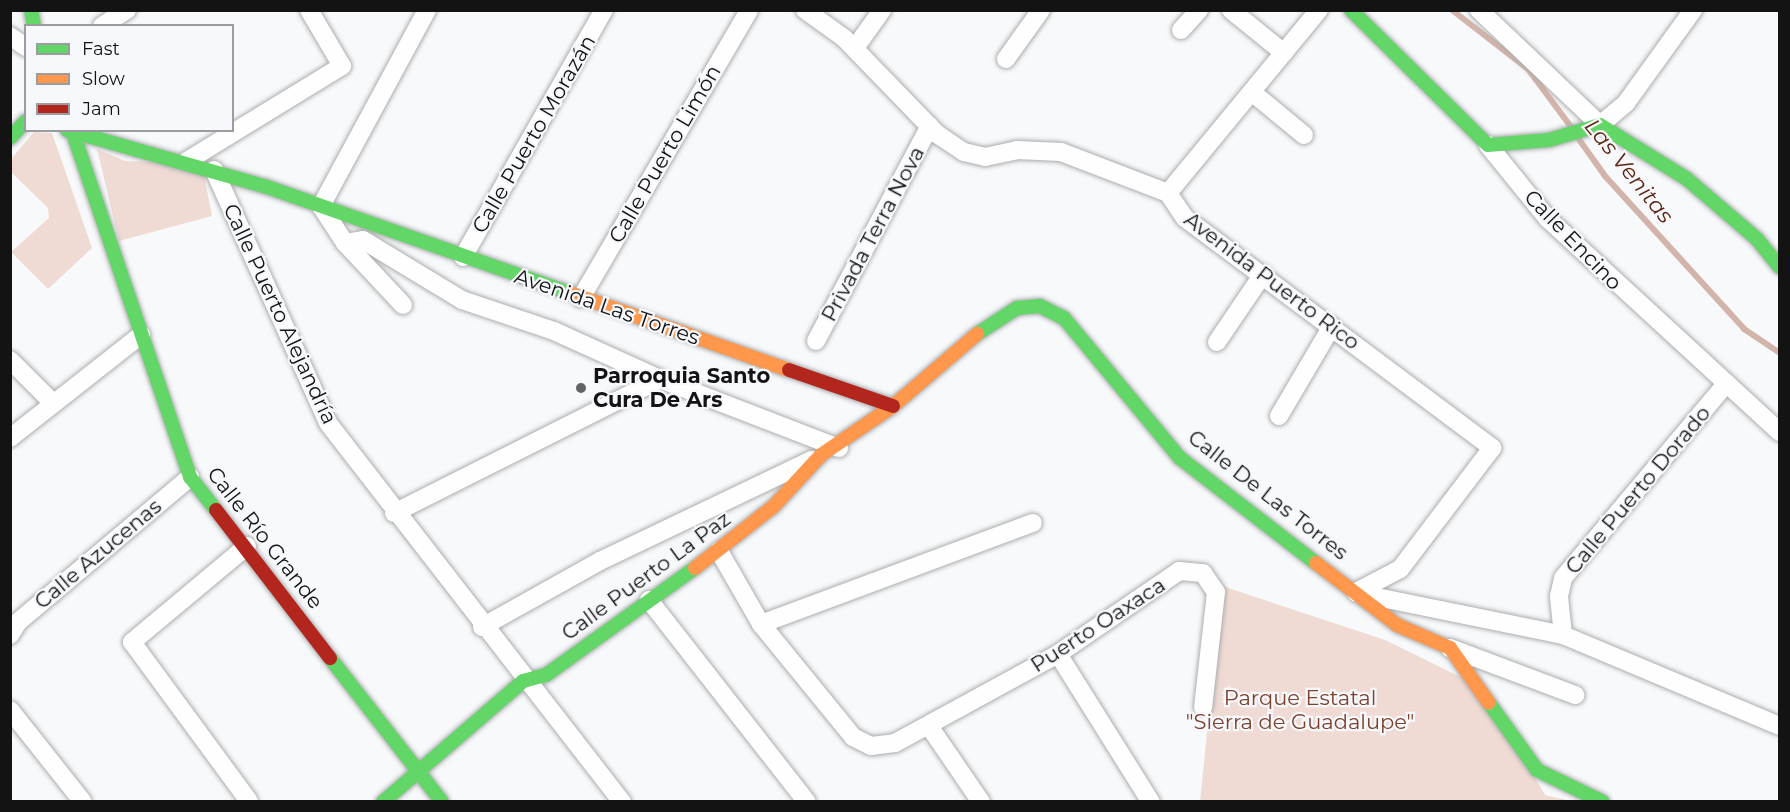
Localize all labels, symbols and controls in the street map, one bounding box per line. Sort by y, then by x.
legend [24,24,234,132]
street label: Calle Puerto Morazán [467,30,601,238]
text: Fast [82,38,120,60]
street label: Calle Puerto Limón [604,60,726,248]
text: Slow [82,68,125,90]
text: Jam [82,98,121,120]
water label: Las Venitas [1579,113,1679,229]
street label: Privada Terra Nova [816,142,930,326]
street label: Calle Encino [1519,185,1627,295]
street label: Calle Puerto Alejandría [218,200,342,428]
street label: Avenida Puerto Rico [1179,207,1365,355]
street label: Avenida Las Torres [511,263,703,351]
place label: Parroquia Santo Cura De Ars [593,363,770,413]
marker: Parroquia Santo Cura De Ars [574,381,588,395]
street label: Calle Puerto Dorado [1560,401,1716,579]
street label: Calle De Las Torres [1183,425,1353,565]
street label: Calle Río Grande [202,462,328,614]
street label: Calle Azucenas [30,494,166,614]
street label: Calle Puerto La Paz [557,506,735,646]
street label: Puerto Oaxaca [1026,572,1170,678]
park label: Parque Estatal "Sierra de Guadalupe" [1186,685,1414,735]

